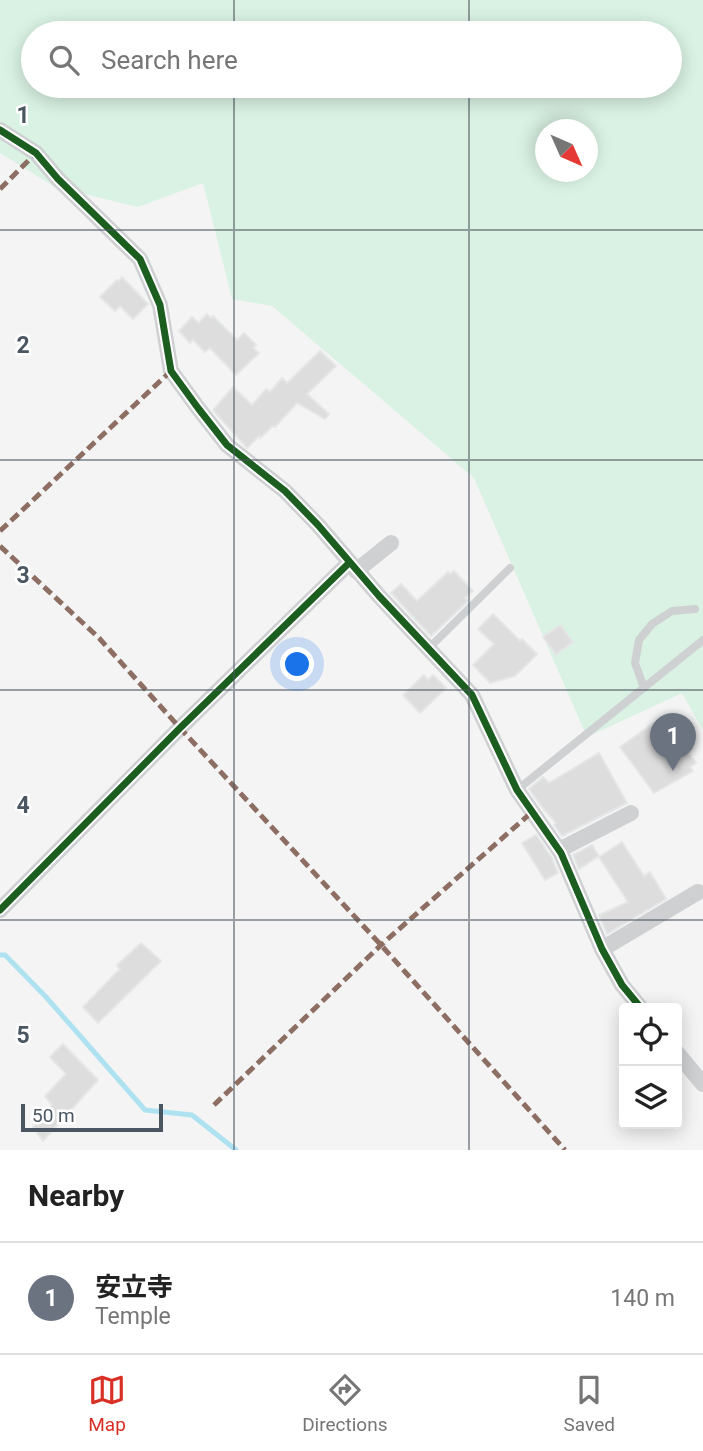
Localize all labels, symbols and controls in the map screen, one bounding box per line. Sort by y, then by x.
search box [21,21,682,98]
icon: search [45,41,83,79]
text: Search here [101,45,238,75]
text: 1 [16,102,30,129]
north arrow [535,119,598,182]
text: 2 [16,332,30,359]
text: 3 [16,562,30,589]
your location [280,647,314,681]
pin: 1 [650,713,696,771]
text: 4 [16,792,30,819]
map controls [619,1003,682,1129]
button: locate [619,1003,682,1066]
text: 5 [16,1022,30,1049]
button: layers [619,1066,682,1129]
scale bar [21,1101,163,1133]
text: 50 m [32,1104,75,1127]
text: Nearby [28,1178,124,1213]
text: 安立寺 [95,1272,173,1302]
text: 1 [44,1285,58,1312]
text: 140 m [610,1285,675,1312]
text: Temple [95,1303,171,1330]
tab: Map [88,1371,126,1436]
tab: Directions [302,1371,387,1436]
tab: Saved [564,1371,615,1436]

